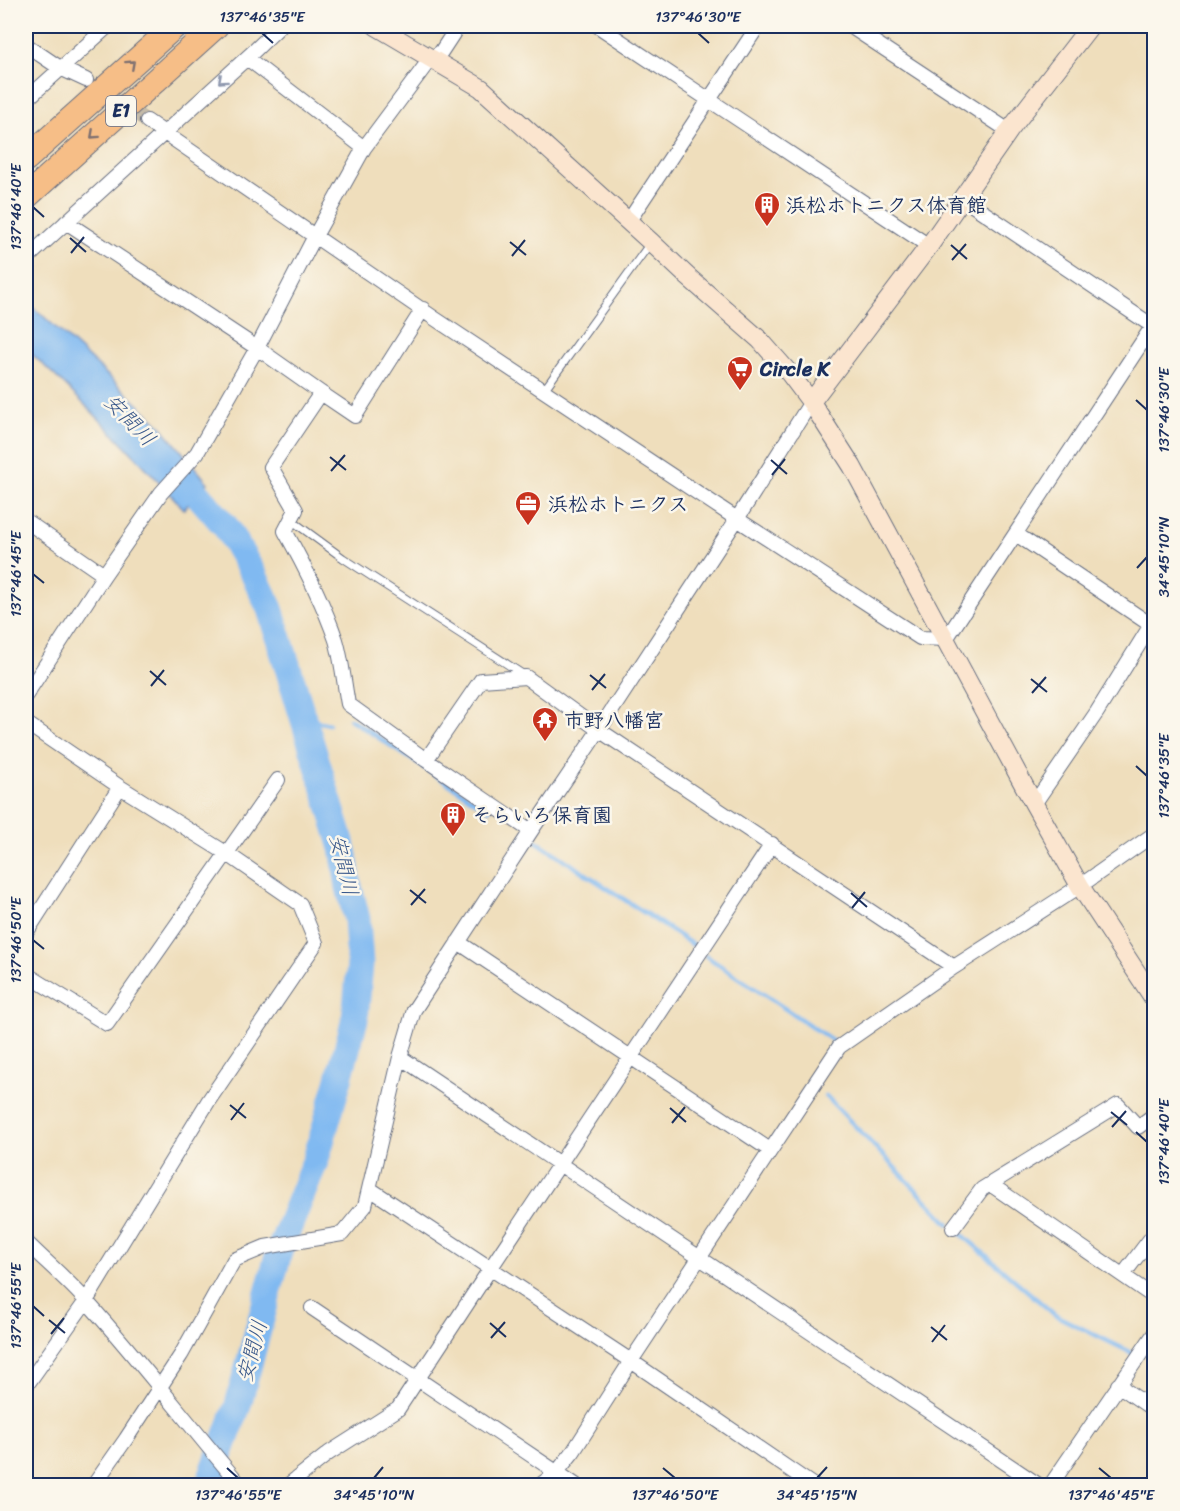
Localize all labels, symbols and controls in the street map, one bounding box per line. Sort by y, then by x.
text: 137°46'35"E [219,4,306,30]
text: 137°46'30"E [655,4,742,30]
one-way arrow [125,60,135,71]
one-way arrow [219,73,229,84]
road number: E1 [106,96,136,126]
one-way arrow [90,128,101,139]
text: 137°46'40"E [3,162,29,250]
place label: 浜松ホトニクス体育館 [786,188,986,223]
building icon: 浜松ホトニクス体育館 [752,190,782,228]
place label: Circle K [759,352,831,387]
supermarket icon: Circle K [725,354,755,392]
text: 137°46'30"E [1151,366,1177,453]
water label: 安間川 [94,384,166,456]
place label: 浜松ホトニクス [548,487,688,522]
office icon: 浜松ホトニクス [513,489,543,527]
text: 34°45'10"N [1151,516,1177,597]
text: 137°46'45"E [3,529,29,617]
place label: 市野八幡宮 [564,703,664,738]
temple icon: 市野八幡宮 [530,705,560,743]
text: 137°46'35"E [1151,732,1177,819]
place label: そらいろ保育園 [472,798,612,833]
building icon: そらいろ保育園 [438,800,468,838]
water label: 安間川 [318,830,370,900]
text: 137°46'50"E [3,895,29,983]
text: 137°46'40"E [1151,1097,1177,1185]
text: 137°46'55"E [3,1261,29,1349]
water label: 安間川 [225,1316,279,1386]
text: 137°46'55"E [195,1482,283,1508]
text: 34°45'10"N [334,1482,415,1508]
text: 137°46'50"E [632,1482,720,1508]
text: 34°45'15"N [777,1482,858,1508]
text: 137°46'45"E [1068,1482,1156,1508]

